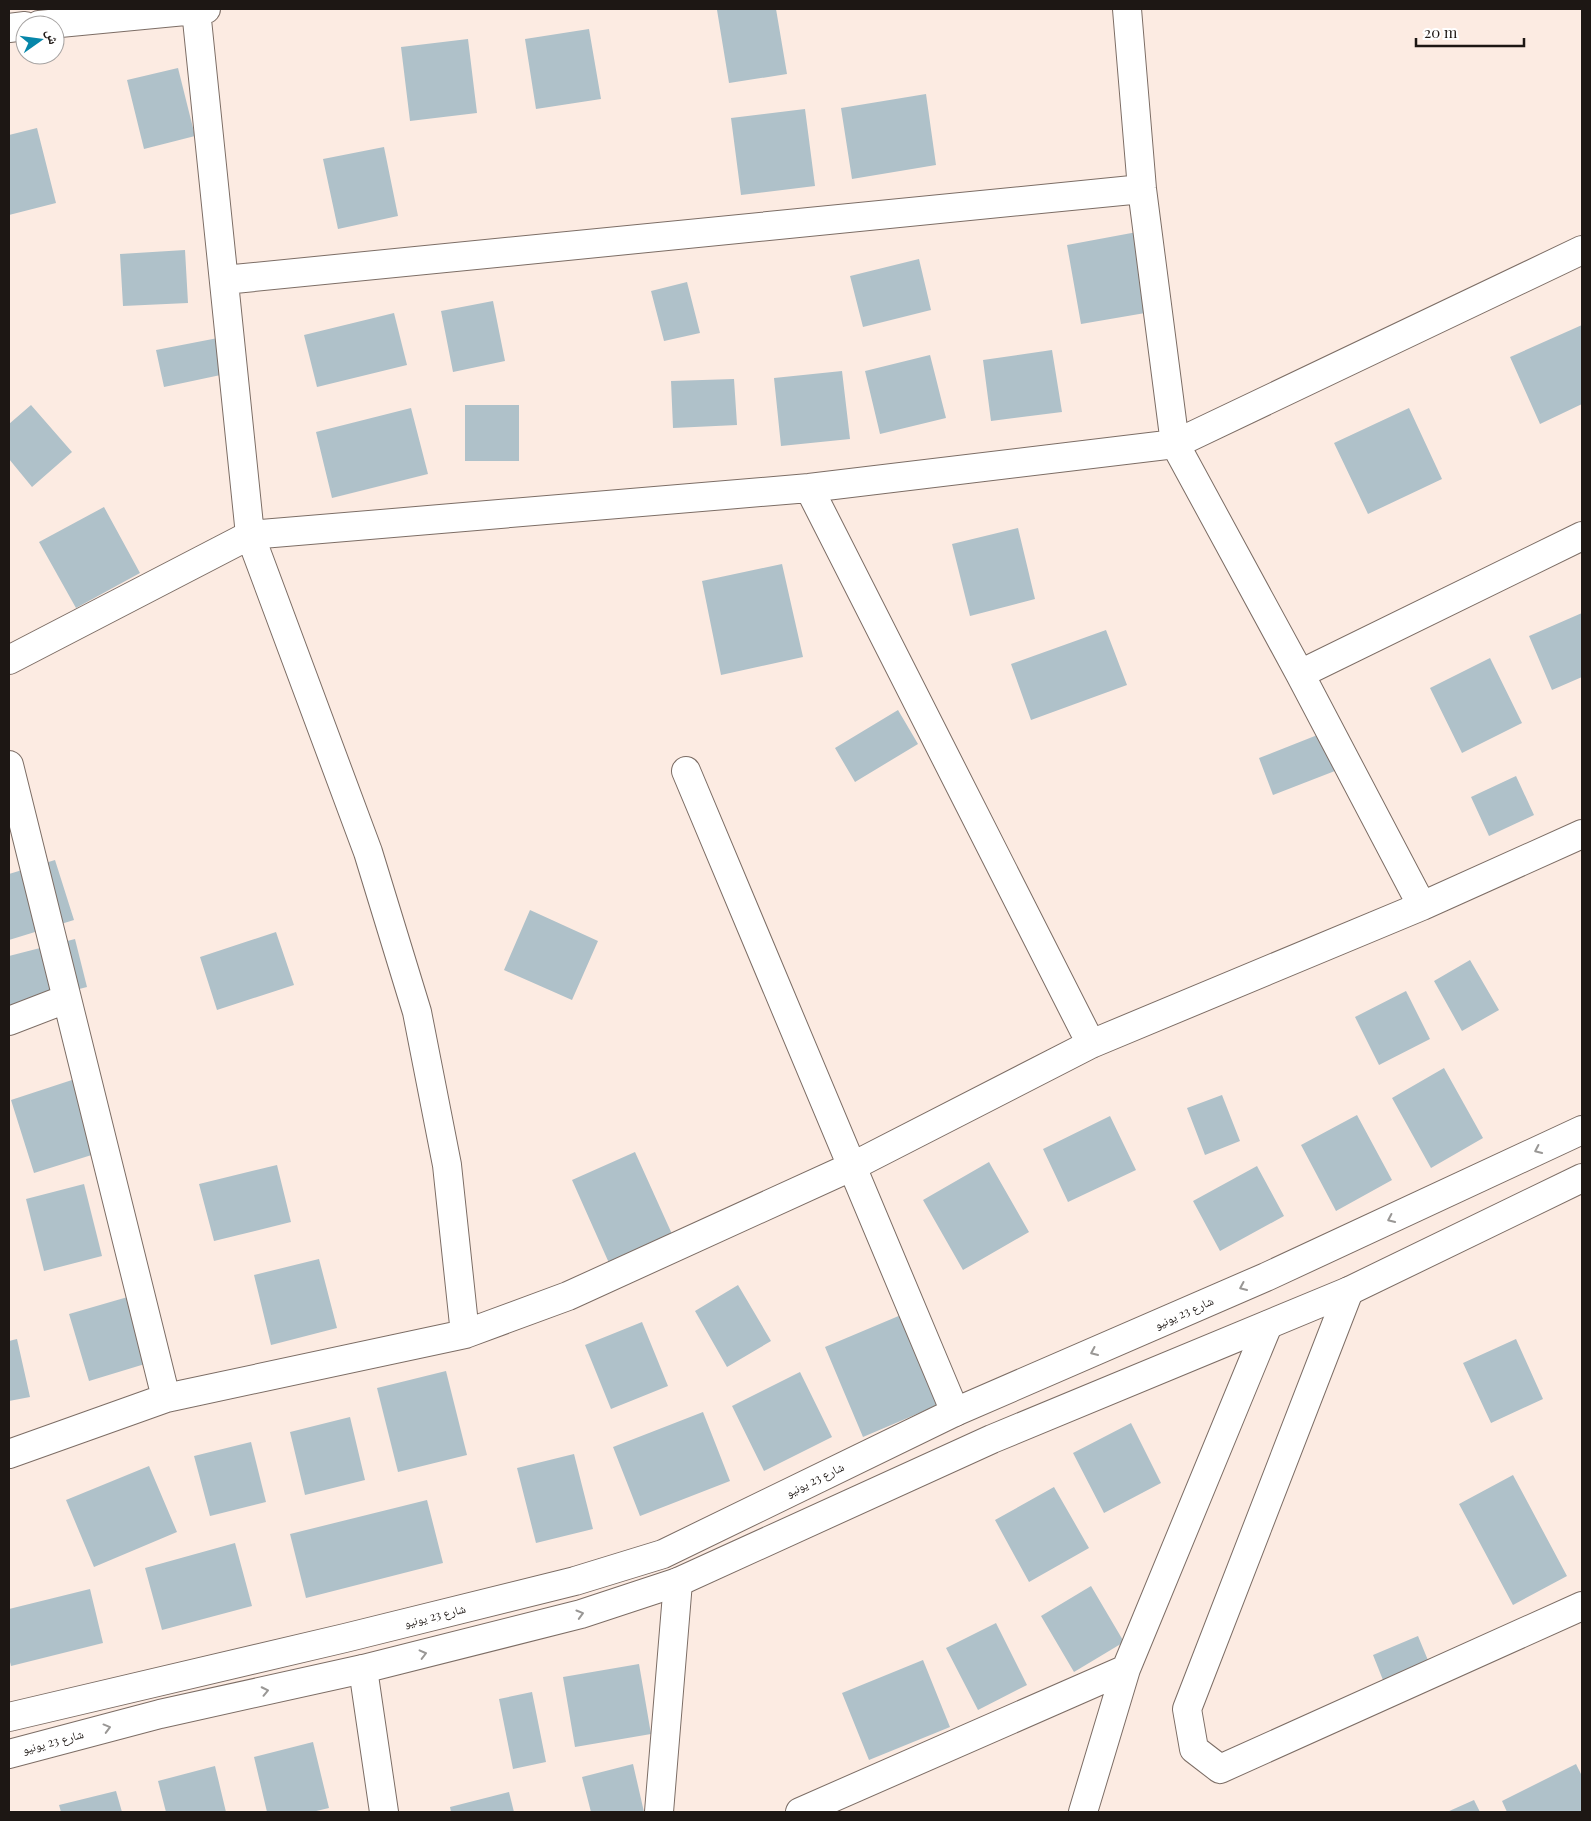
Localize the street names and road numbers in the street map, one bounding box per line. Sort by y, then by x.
street label: شارع 23 يونيو [1152,1292,1216,1333]
street label: شارع 23 يونيو [783,1458,847,1501]
street label: شارع 23 يونيو [402,1600,468,1631]
street label: شارع 23 يونيو [20,1725,86,1758]

